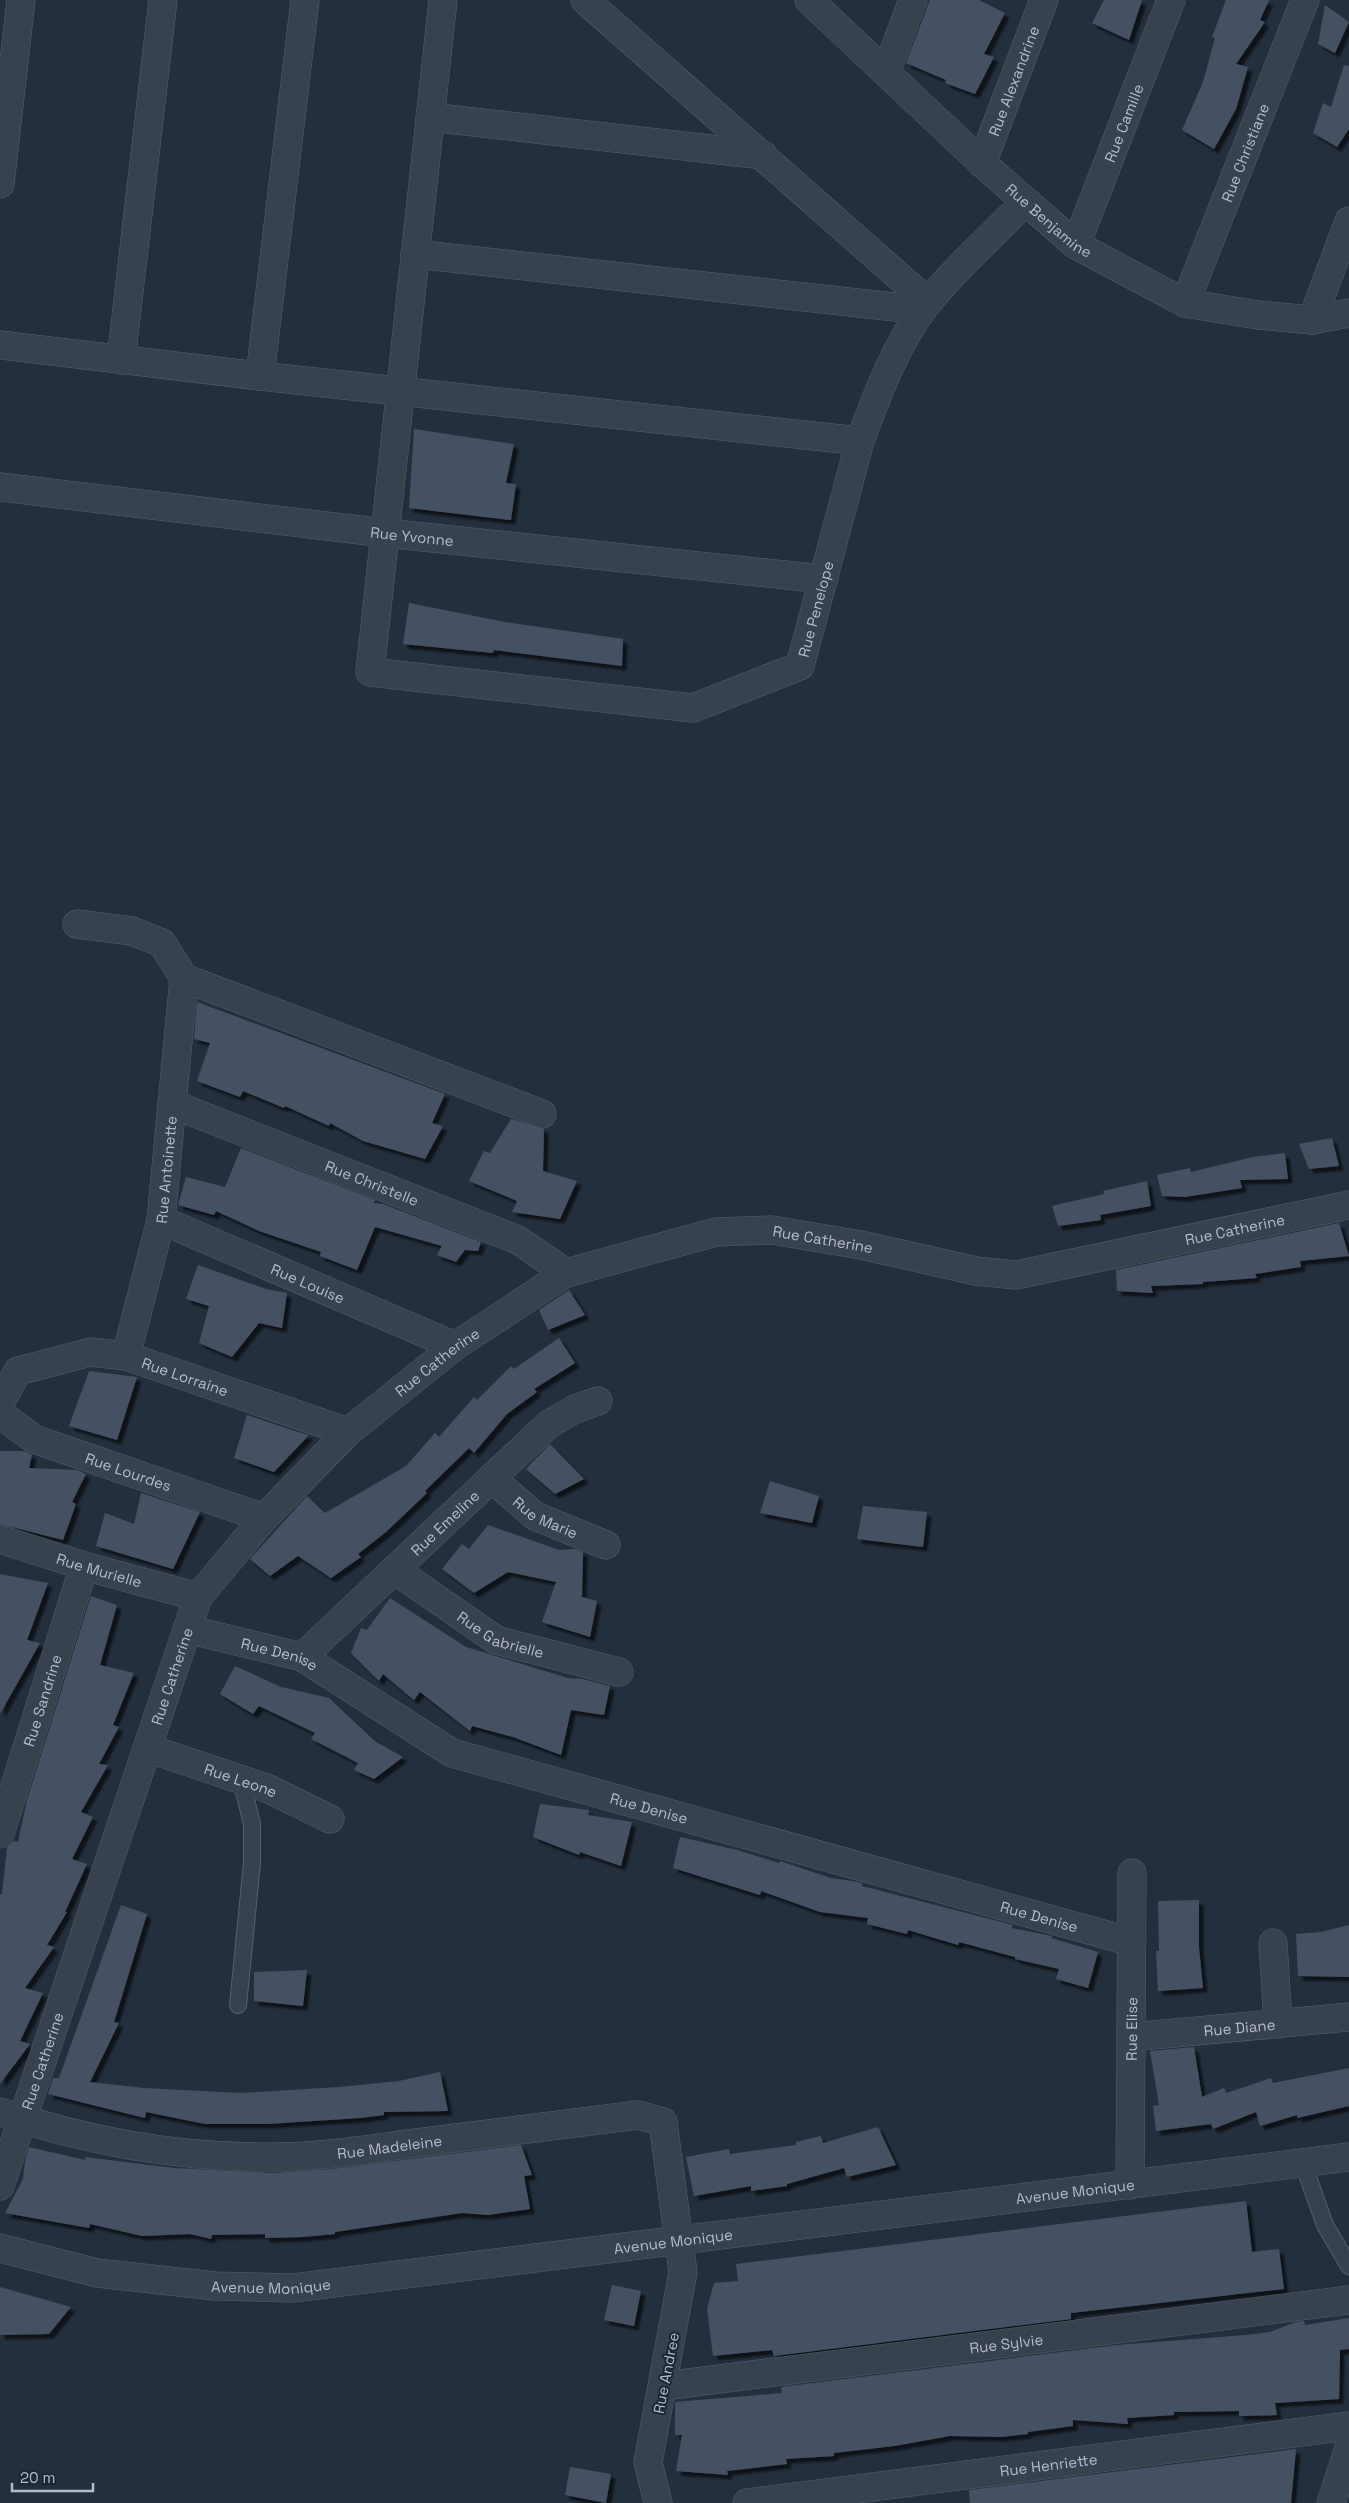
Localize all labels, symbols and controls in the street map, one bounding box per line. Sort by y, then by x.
street label: Rue Alexandrine [984,23,1043,139]
street label: Rue Camille [1100,81,1147,165]
street label: Rue Christiane [1217,100,1273,205]
street label: Rue Benjamine [1002,179,1095,261]
street label: Rue Yvonne [369,522,455,550]
street label: Rue Penelope [793,559,837,659]
street label: Rue Antoinette [151,1115,180,1224]
street label: Rue Christelle [322,1156,422,1210]
street label: Rue Catherine [1183,1209,1286,1249]
street label: Rue Catherine [771,1221,875,1257]
street label: Rue Louise [268,1259,348,1307]
street label: Rue Catherine [391,1323,483,1400]
street label: Rue Lorraine [139,1353,231,1400]
street label: Rue Lourdes [83,1448,174,1495]
street label: Rue Emeline [406,1486,483,1559]
street label: Rue Marie [509,1492,581,1542]
street label: Rue Murielle [54,1548,144,1591]
street label: Rue Gabrielle [454,1607,546,1662]
street label: Rue Catherine [146,1625,197,1727]
street label: Rue Denise [239,1633,322,1675]
street label: Rue Sandrine [19,1652,65,1749]
street label: Rue Leone [202,1758,281,1801]
street label: Rue Denise [608,1788,690,1828]
street label: Rue Denise [998,1896,1080,1936]
street label: Rue Elise [1121,1997,1141,2061]
street label: Rue Catherine [17,2010,67,2112]
street label: Rue Diane [1203,2014,1276,2040]
street label: Rue Madeleine [336,2130,443,2163]
street label: Avenue Monique [1014,2174,1136,2208]
street label: Avenue Monique [613,2224,734,2258]
street label: Avenue Monique [211,2274,332,2298]
street label: Rue Sylvie [968,2329,1044,2357]
street label: Rue Andree [649,2331,683,2415]
street label: Rue Henriette [999,2449,1099,2480]
scale bar [12,2460,94,2492]
text: 20 m [20,2468,55,2487]

